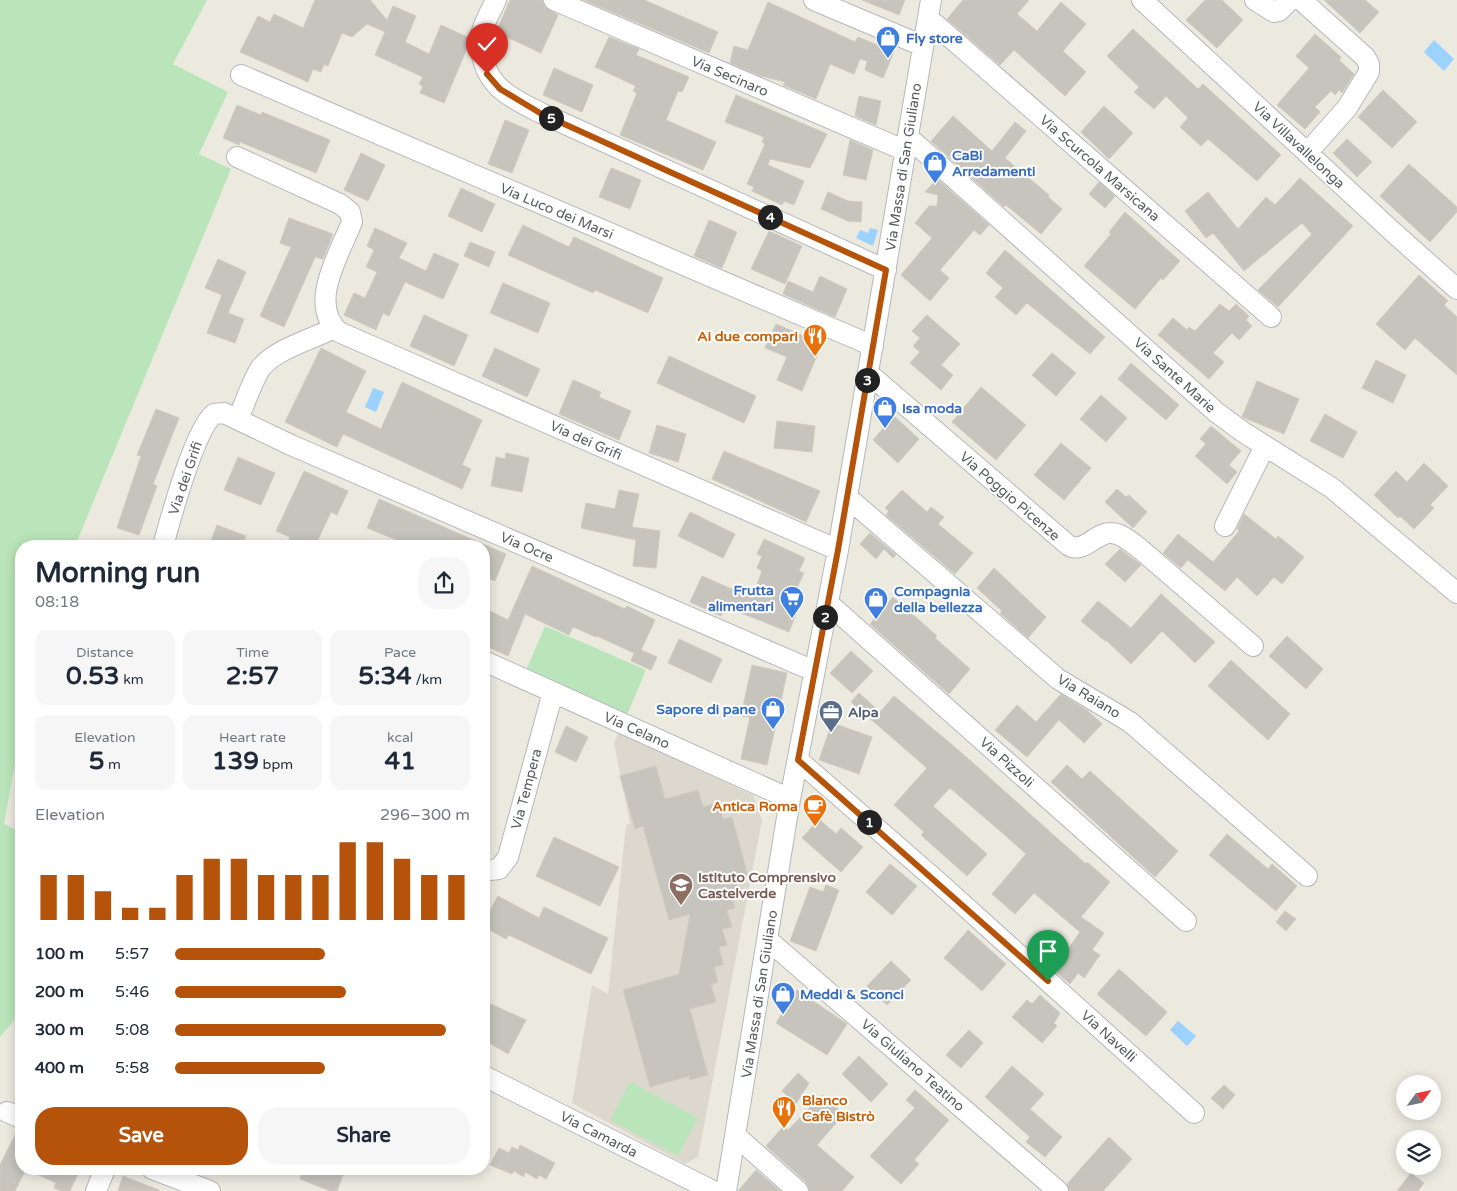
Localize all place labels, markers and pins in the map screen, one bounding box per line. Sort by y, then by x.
pin [466,23,508,74]
shop icon: Fly store [875,25,901,59]
place label: Fly store [906,30,963,47]
pin: 5 [538,106,564,130]
place label: CaBi Arredamenti [952,147,1035,180]
shop icon: CaBi Arredamenti [922,150,948,184]
pin: 4 [758,204,782,230]
restaurant icon: Ai due compari [802,323,828,357]
place label: Ai due compari [697,328,798,345]
pin: 3 [854,368,880,392]
shop icon: Isa moda [872,395,898,429]
place label: Isa moda [902,400,962,417]
place label: Frutta alimentari [708,582,774,615]
place label: Compagnia della bellezza [894,583,983,616]
supermarket icon: Frutta alimentari [779,585,805,619]
shop icon: Compagnia della bellezza [863,586,889,620]
pin: 2 [812,604,838,630]
shop icon: Sapore di pane [760,696,786,730]
office icon: Alpa [818,699,844,733]
place label: Sapore di pane [656,701,756,718]
place label: Alpa [848,704,879,721]
cafe icon: Antica Roma [802,793,828,827]
place label: Antica Roma [712,798,798,815]
pin: 1 [856,810,882,834]
place label: Istituto Comprensivo Castelverde [698,869,836,902]
school or university icon: Istituto Comprensivo Castelverde [668,872,694,906]
pin [1027,930,1069,981]
shop icon: Meddi & Sconci [770,981,796,1015]
place label: Meddi & Sconci [800,986,904,1003]
place label: Blanco Cafè Bistrò [802,1092,875,1125]
restaurant icon: Blanco Cafè Bistrò [771,1095,797,1129]

